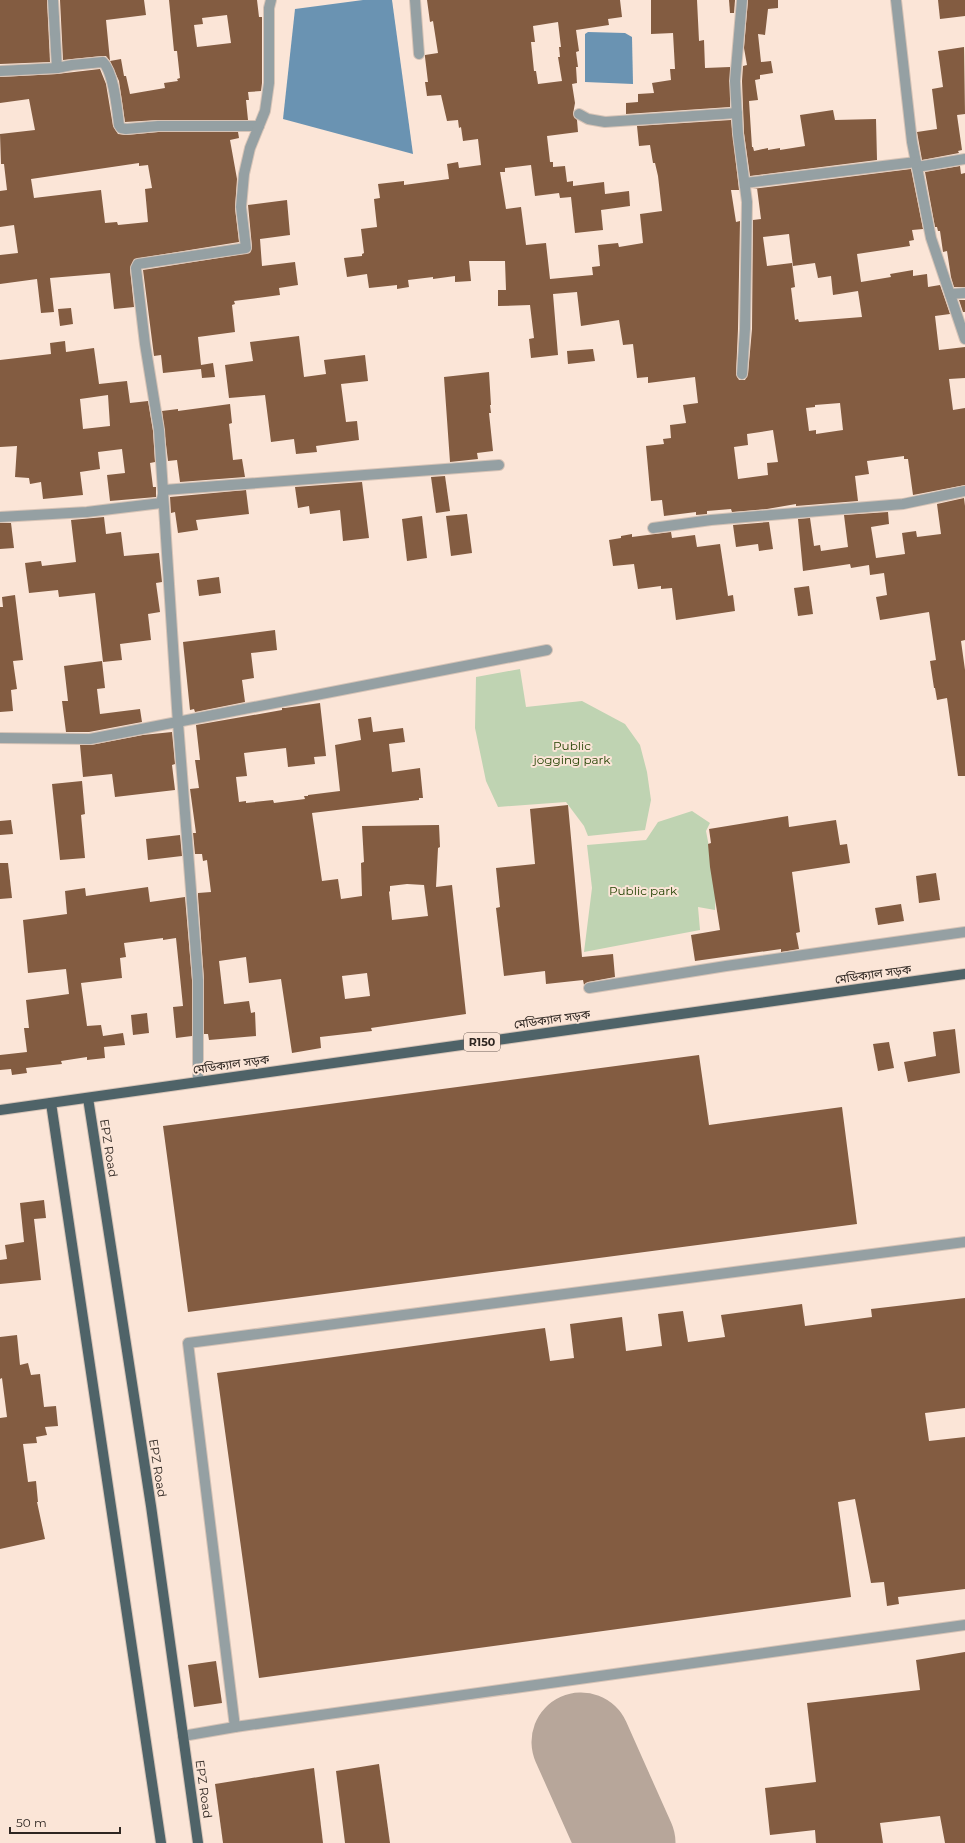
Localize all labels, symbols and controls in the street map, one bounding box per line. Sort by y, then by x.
park label: Public jogging park [531,738,611,767]
park label: Public park [609,883,678,898]
street label: মেডিক্যাল সড়ক [834,961,913,987]
street label: মেডিক্যাল সড়ক [513,1006,592,1032]
road number: R150 [464,1033,500,1051]
street label: মেডিক্যাল সড়ক [192,1051,271,1077]
street label: EPZ Road [97,1118,121,1178]
street label: EPZ Road [146,1438,170,1498]
street label: EPZ Road [192,1759,216,1819]
scale bar [10,1809,120,1835]
text: 50 m [16,1815,47,1830]

